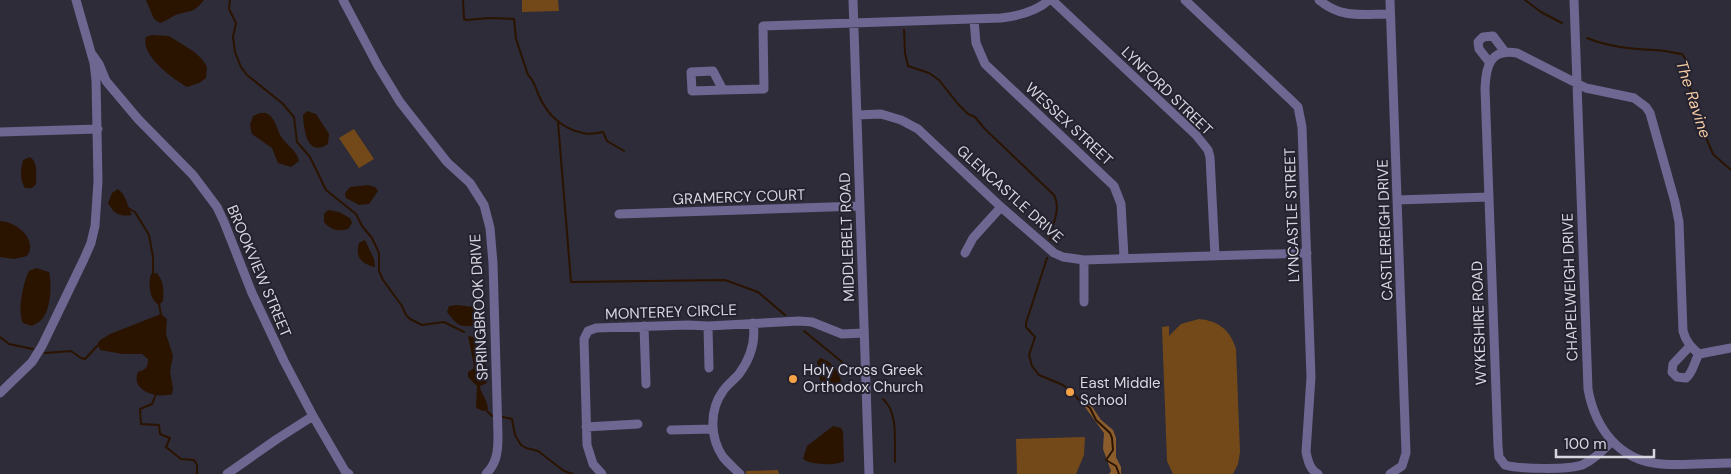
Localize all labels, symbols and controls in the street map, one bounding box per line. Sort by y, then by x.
street label: LYNFORD STREET [1117,42,1217,140]
water label: The Ravine [1671,58,1716,141]
street label: WESSEX STREET [1021,78,1117,170]
street label: GLENCASTLE DRIVE [952,141,1068,247]
street label: LYNCASTLE STREET [1280,148,1304,282]
street label: CASTLEREIGH DRIVE [1373,159,1397,301]
street label: MIDDLEBELT ROAD [835,172,859,302]
street label: GRAMERCY COURT [672,185,806,209]
street label: BROOKVIEW STREET [222,202,296,340]
street label: CHAPELWEIGH DRIVE [1557,213,1583,361]
street label: SPRINGBROOK DRIVE [465,233,493,381]
street label: WYKESHIRE ROAD [1467,261,1491,385]
street label: MONTEREY CIRCLE [605,300,737,324]
place label: Holy Cross Greek Orthodox Church [803,360,923,397]
marker: Holy Cross Greek Orthodox Church [787,373,799,385]
place label: East Middle School [1080,373,1161,410]
marker: East Middle School [1064,386,1076,398]
scale bar [1556,426,1654,458]
text: 100 m [1564,434,1607,454]

